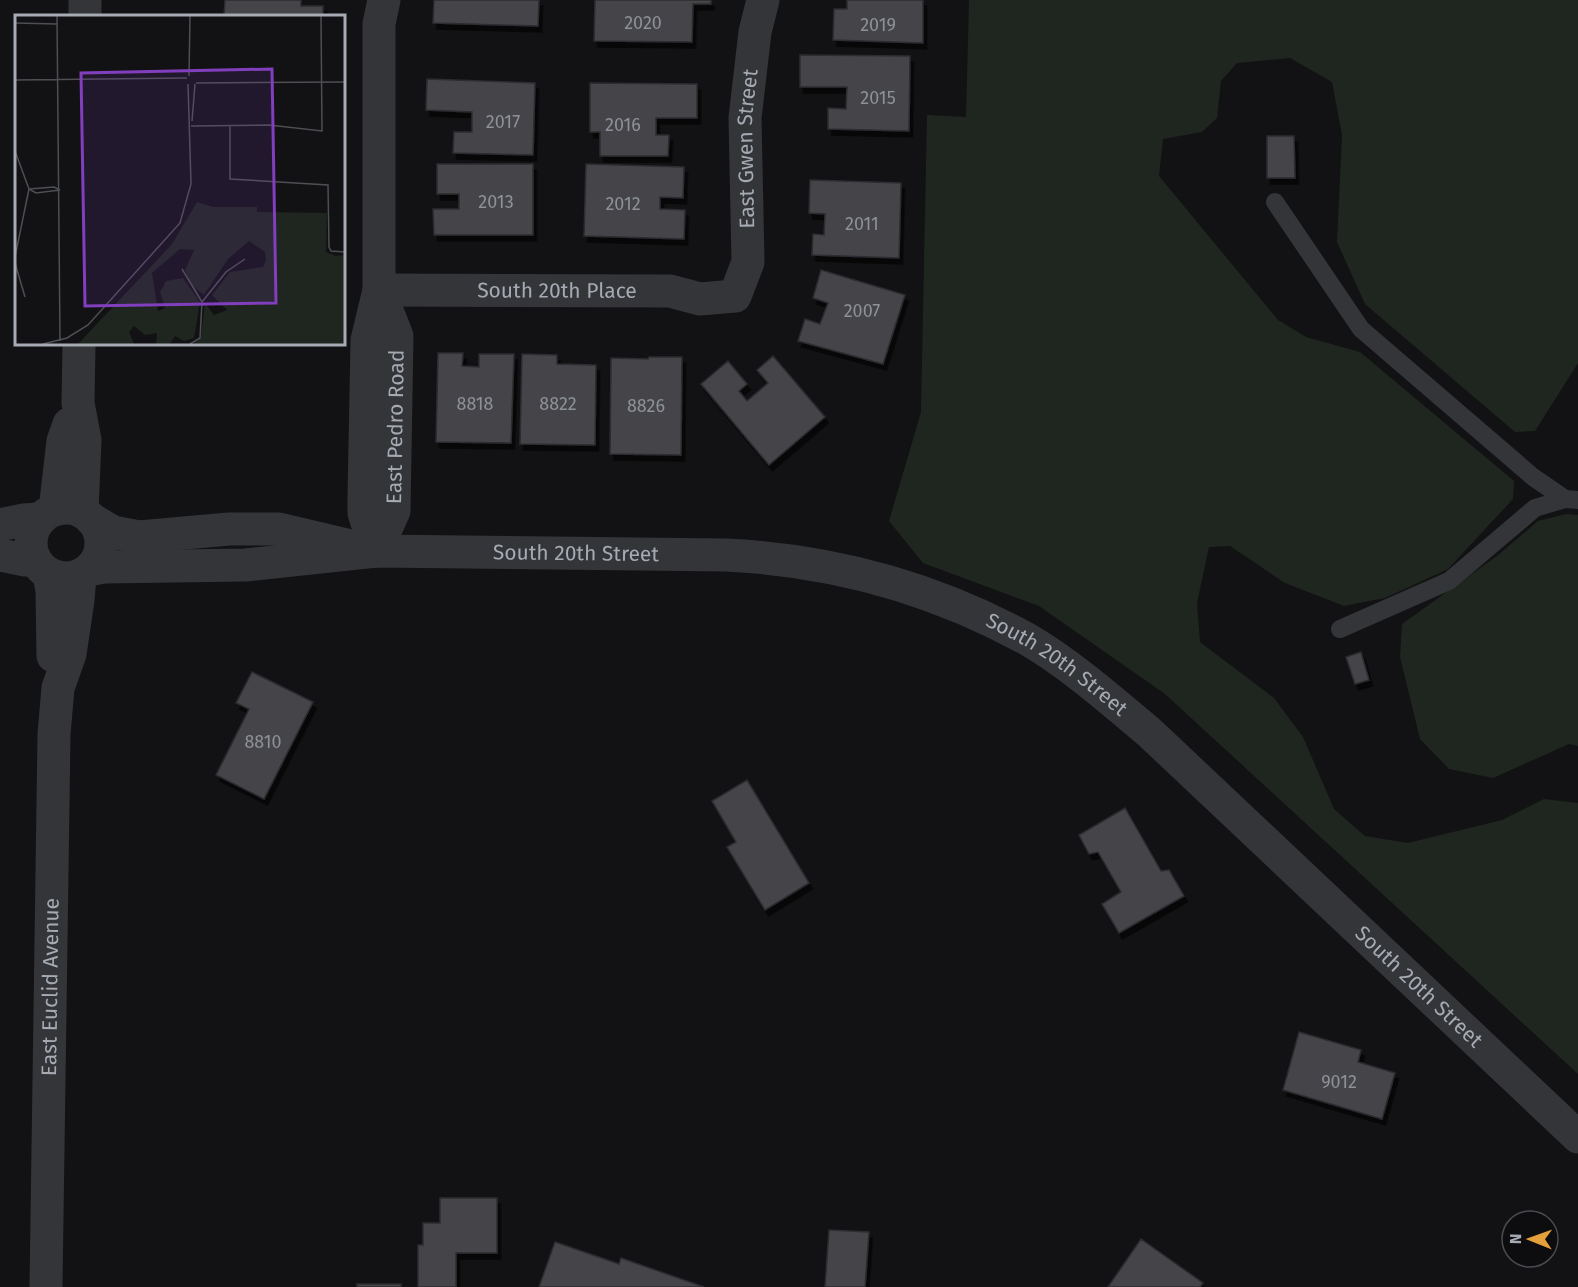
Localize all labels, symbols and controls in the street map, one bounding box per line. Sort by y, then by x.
house number: 2020 [624,12,662,34]
house number: 2019 [860,14,896,36]
inset map [15,15,345,345]
street label: East Gwen Street [732,67,764,229]
house number: 2015 [860,87,896,109]
house number: 2017 [486,111,520,133]
house number: 2016 [605,114,641,136]
house number: 2013 [478,191,514,213]
house number: 2012 [605,193,641,215]
house number: 2011 [845,213,879,235]
street label: South 20th Place [477,277,637,304]
house number: 2007 [844,300,880,322]
street label: East Pedro Road [381,349,410,504]
house number: 8818 [456,393,494,415]
house number: 8822 [539,393,577,415]
house number: 8826 [627,395,665,417]
street label: South 20th Street [493,539,660,567]
street label: South 20th Street [982,607,1133,722]
house number: 8810 [244,731,282,753]
street label: East Euclid Avenue [36,898,65,1076]
street label: South 20th Street [1350,920,1488,1053]
house number: 9012 [1321,1071,1357,1093]
north arrow [1500,1209,1560,1269]
text: N [1506,1233,1525,1244]

